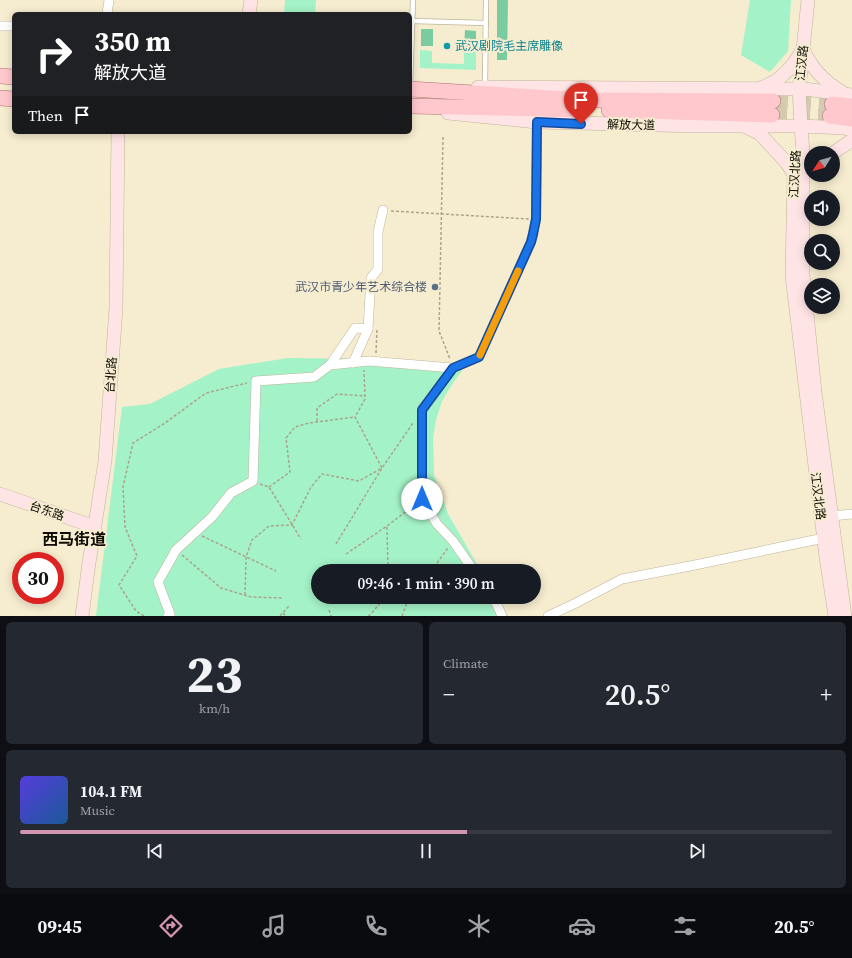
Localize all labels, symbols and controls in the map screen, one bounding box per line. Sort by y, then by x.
text: 350 m [94,22,171,60]
icon: right [28,28,80,80]
place label: 武汉剧院毛主席雕像 [455,38,563,54]
marker: 武汉剧院毛主席雕像 [442,41,452,51]
street label: 江汉路 [792,44,812,82]
text: 解放大道 [94,60,166,85]
pin [564,83,598,124]
icon: arrive [570,89,592,111]
icon: arrive [71,104,93,126]
text: Then [28,105,63,126]
street label: 解放大道 [607,117,655,133]
north arrow [804,146,840,182]
map controls [804,146,840,314]
street label: 江汉北路 [786,150,804,198]
button: sound [804,190,840,226]
button: search [804,234,840,270]
button: layers [804,278,840,314]
place label: 武汉市青少年艺术综合楼 [295,279,427,295]
marker: 武汉市青少年艺术综合楼 [430,282,440,292]
street label: 台北路 [102,356,120,394]
street label: 江汉北路 [807,471,829,521]
position arrow [401,478,443,520]
street label: 台东路 [27,498,67,524]
district label: 西马街道 [42,528,106,550]
speed limit sign: 30 [12,552,64,604]
text: 09:46 · 1 min · 390 m [358,573,494,594]
text: 23 [186,638,243,709]
text: Climate [443,655,488,672]
text: 20.5° [605,674,670,715]
text: − [443,679,455,709]
text: + [820,679,832,709]
text: km/h [199,700,230,717]
text: 104.1 FM [80,781,142,802]
text: Music [80,802,115,819]
icon: previous [144,840,166,862]
icon: pause [415,840,437,862]
icon: next [686,840,708,862]
icon: directions [157,912,185,940]
icon: music [260,912,288,940]
icon: phone [362,912,390,940]
icon: climate [465,912,493,940]
icon: car [568,912,596,940]
icon: filters [671,912,699,940]
text: 09:45 [37,914,82,939]
text: 20.5° [774,914,814,939]

